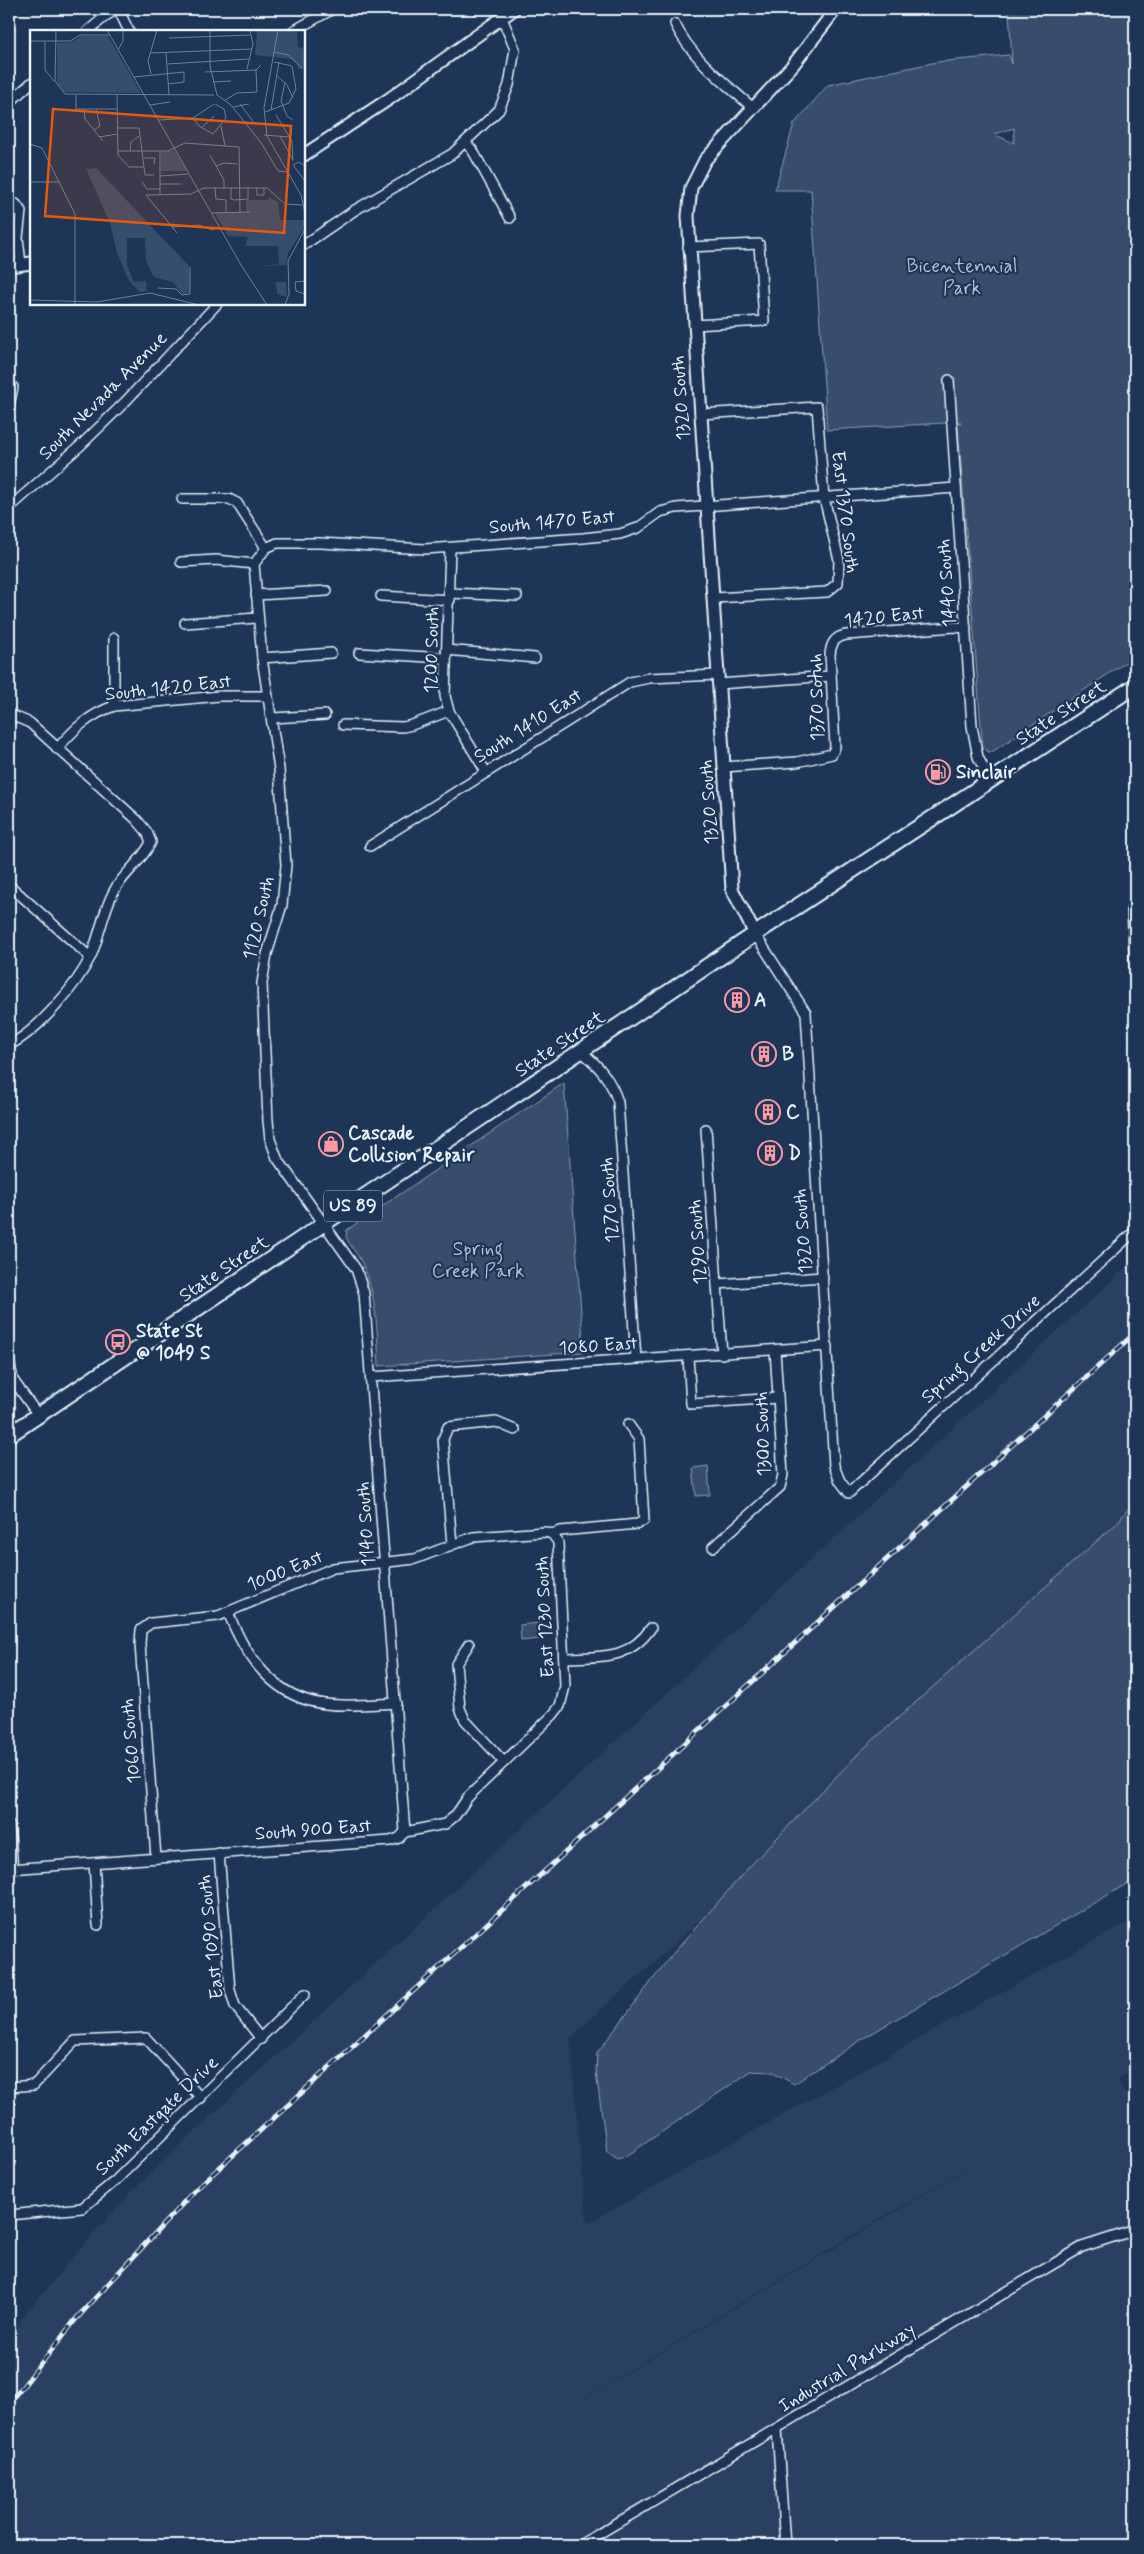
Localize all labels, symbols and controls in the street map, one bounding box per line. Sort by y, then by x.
inset map [30,30,305,305]
park label: Bicentennial Park [906,254,1018,301]
street label: South Nevada Avenue [33,326,173,466]
street label: 1320 South [666,355,696,441]
street label: East 1370 South [825,450,865,574]
street label: South 1470 East [488,504,616,540]
street label: 1440 South [931,538,963,628]
street label: 1420 East [843,600,925,634]
street label: 1200 South [419,606,445,694]
street label: 1370 Sotuh [804,653,830,741]
street label: South 1420 East [104,669,232,707]
street label: State Street [1011,674,1111,752]
street label: South 1410 East [469,683,587,769]
street label: 1320 South [694,759,724,845]
fuel station icon: Sinclair [925,759,951,785]
place label: Sinclair [956,760,1017,785]
street label: 1120 South [237,874,281,962]
building icon: A [724,987,750,1013]
place label: A [754,988,766,1013]
street label: State Street [510,1005,610,1083]
building icon: B [751,1041,777,1067]
place label: B [782,1042,794,1067]
building icon: C [755,1099,781,1125]
place label: C [786,1100,800,1125]
place label: Cascade Collision Repair [348,1121,475,1168]
shop icon: Cascade Collision Repair [318,1131,344,1157]
building icon: D [757,1140,783,1166]
place label: D [788,1141,801,1166]
street label: 1270 South [595,1156,625,1244]
street label: 1320 South [788,1188,818,1274]
road number: US 89 [324,1190,382,1222]
street label: 1290 South [683,1198,713,1286]
street label: State Street [174,1230,274,1308]
park label: Spring Creek Park [432,1237,524,1284]
street label: Spring Creek Drive [916,1289,1048,1412]
place label: State St @ 1049 S [136,1319,211,1366]
bus stop icon: State St @ 1049 S [105,1329,131,1355]
street label: 1080 East [558,1331,638,1361]
street label: 1300 South [749,1391,777,1477]
street label: 1140 South [351,1481,381,1567]
street label: 1000 East [243,1544,327,1598]
street label: East 1230 South [529,1555,561,1679]
street label: 1060 South [115,1697,147,1785]
street label: South 900 East [254,1813,372,1847]
street label: East 1090 South [192,1874,230,2000]
street label: South Eastgate Drive [90,2051,225,2182]
street label: Industrial Parkway [774,2317,920,2420]

